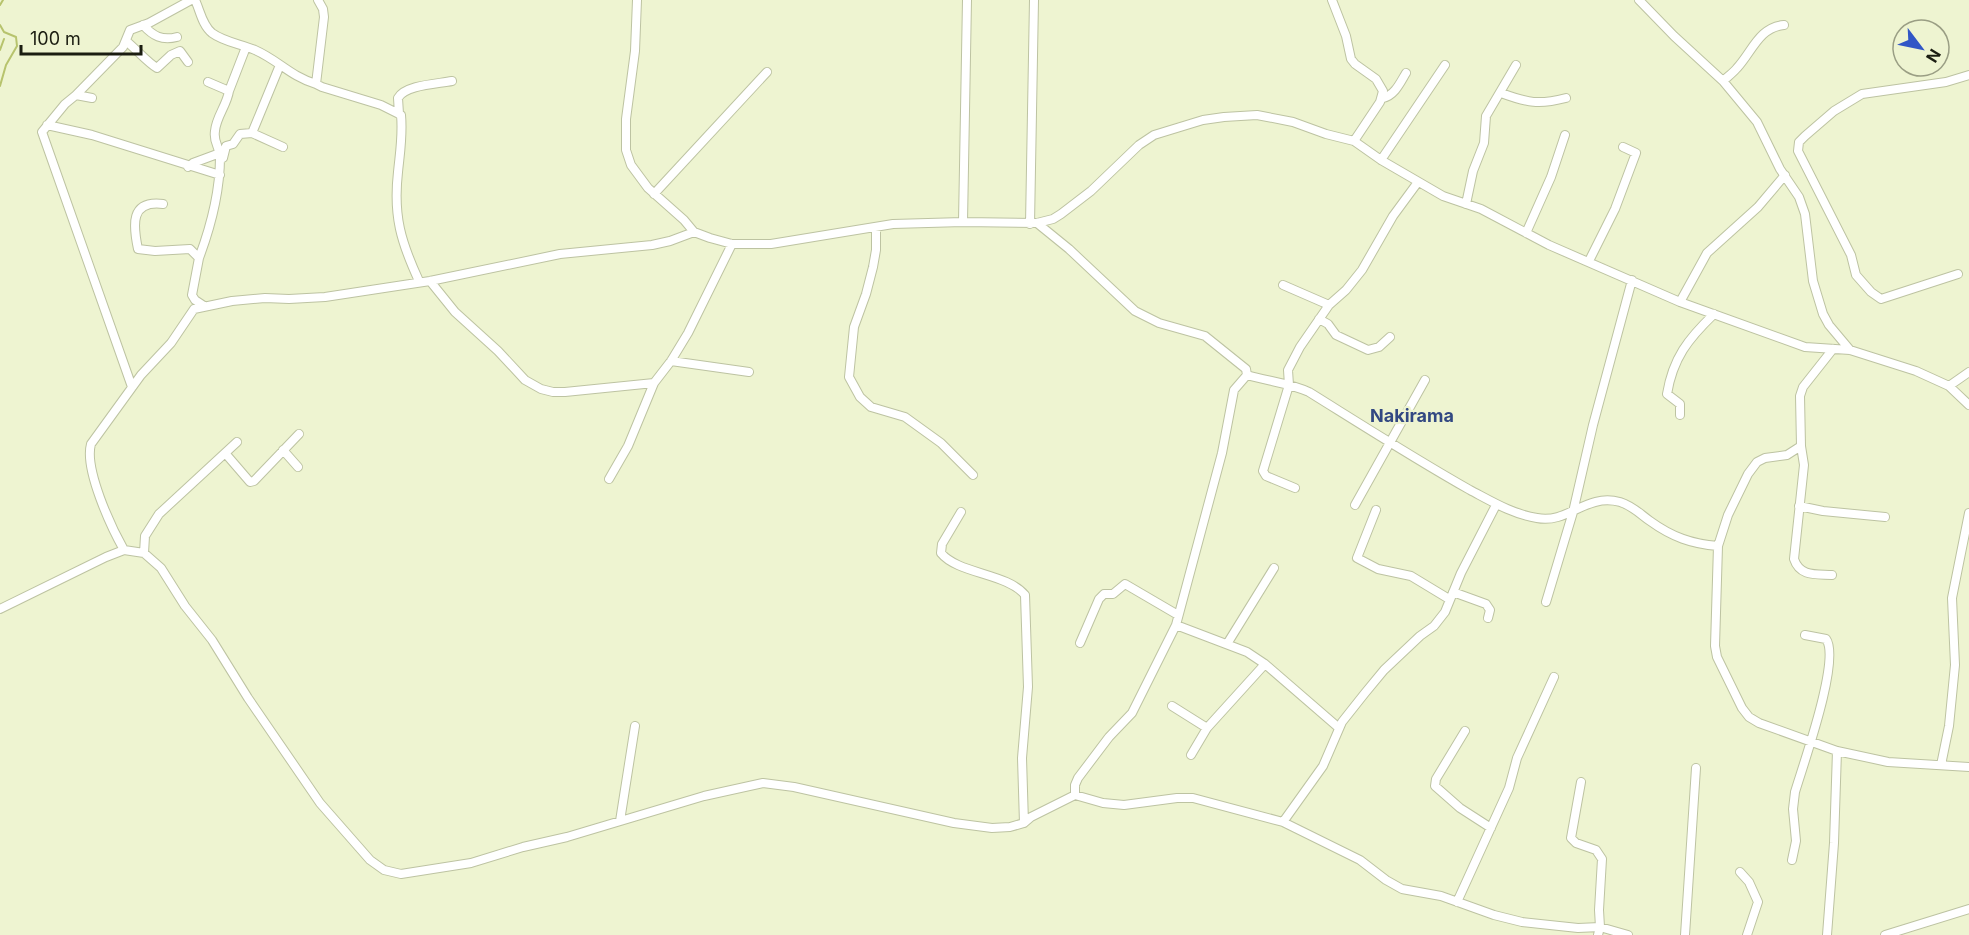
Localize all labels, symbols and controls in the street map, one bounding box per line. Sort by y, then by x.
scale bar [21,18,141,56]
north arrow [1891,18,1951,78]
text: 100 m [30,28,81,49]
text: N [1922,45,1945,66]
district label: Nakirama [1370,405,1454,426]

